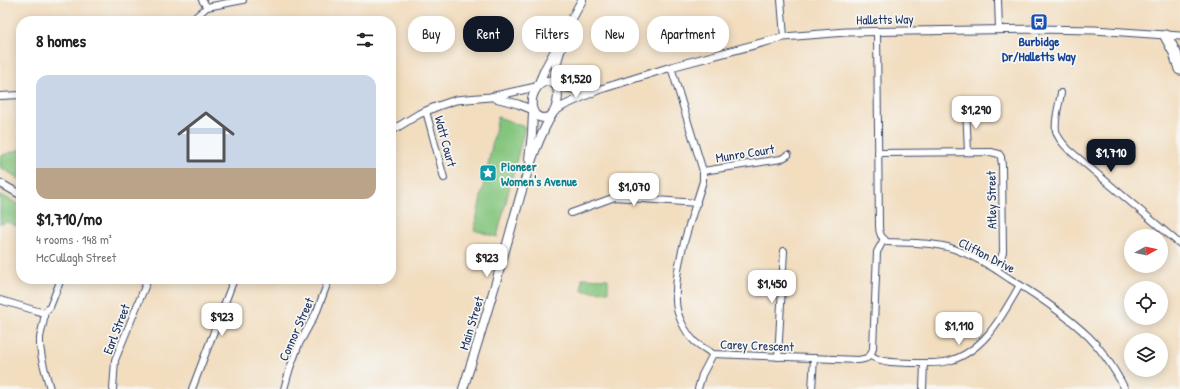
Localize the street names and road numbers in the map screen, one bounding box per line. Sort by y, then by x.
street label: Halletts Way [856,9,914,29]
street label: Watt Court [431,114,462,169]
street label: Munro Court [714,139,776,167]
street label: Atley Street [981,170,1001,229]
street label: Clifton Drive [956,233,1018,277]
street label: Connor Street [274,294,318,364]
street label: Main Street [454,294,488,352]
street label: Earl Street [98,301,134,357]
street label: Carey Crescent [720,335,795,355]

